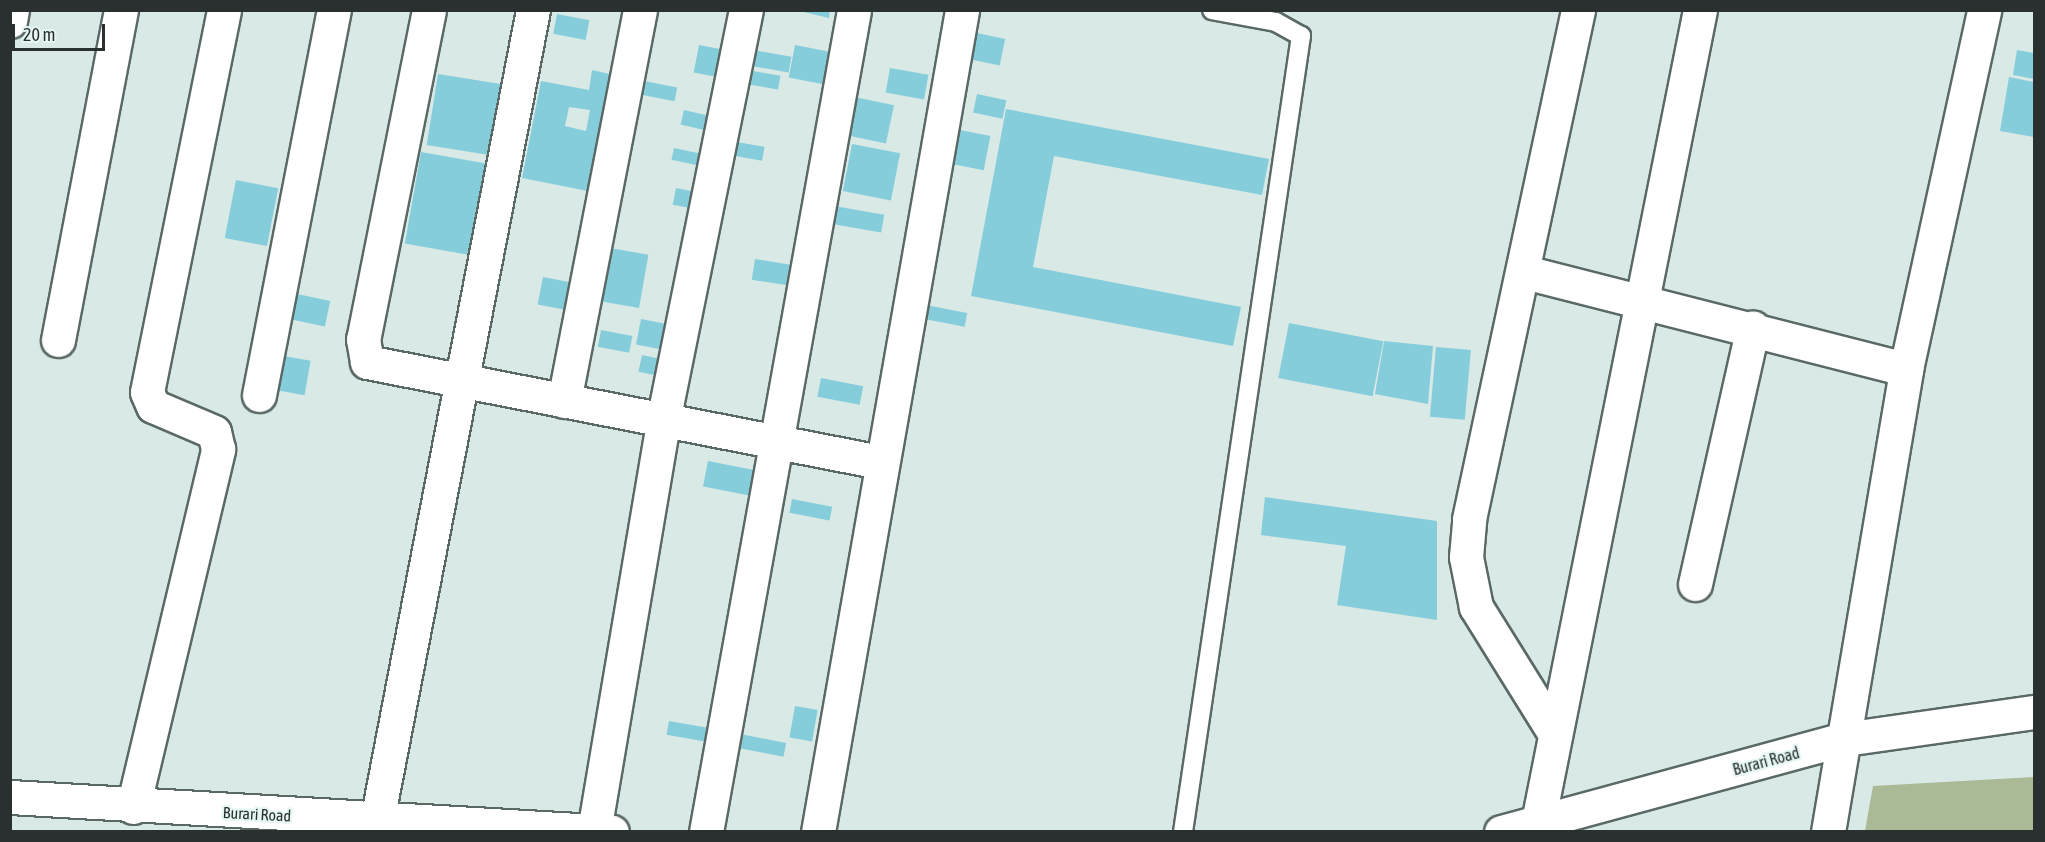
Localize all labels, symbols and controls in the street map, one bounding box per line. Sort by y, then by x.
scale bar [15,12,108,50]
text: 20 m [23,24,55,45]
street label: Burari Road [1731,743,1801,779]
street label: Burari Road [222,803,292,825]

